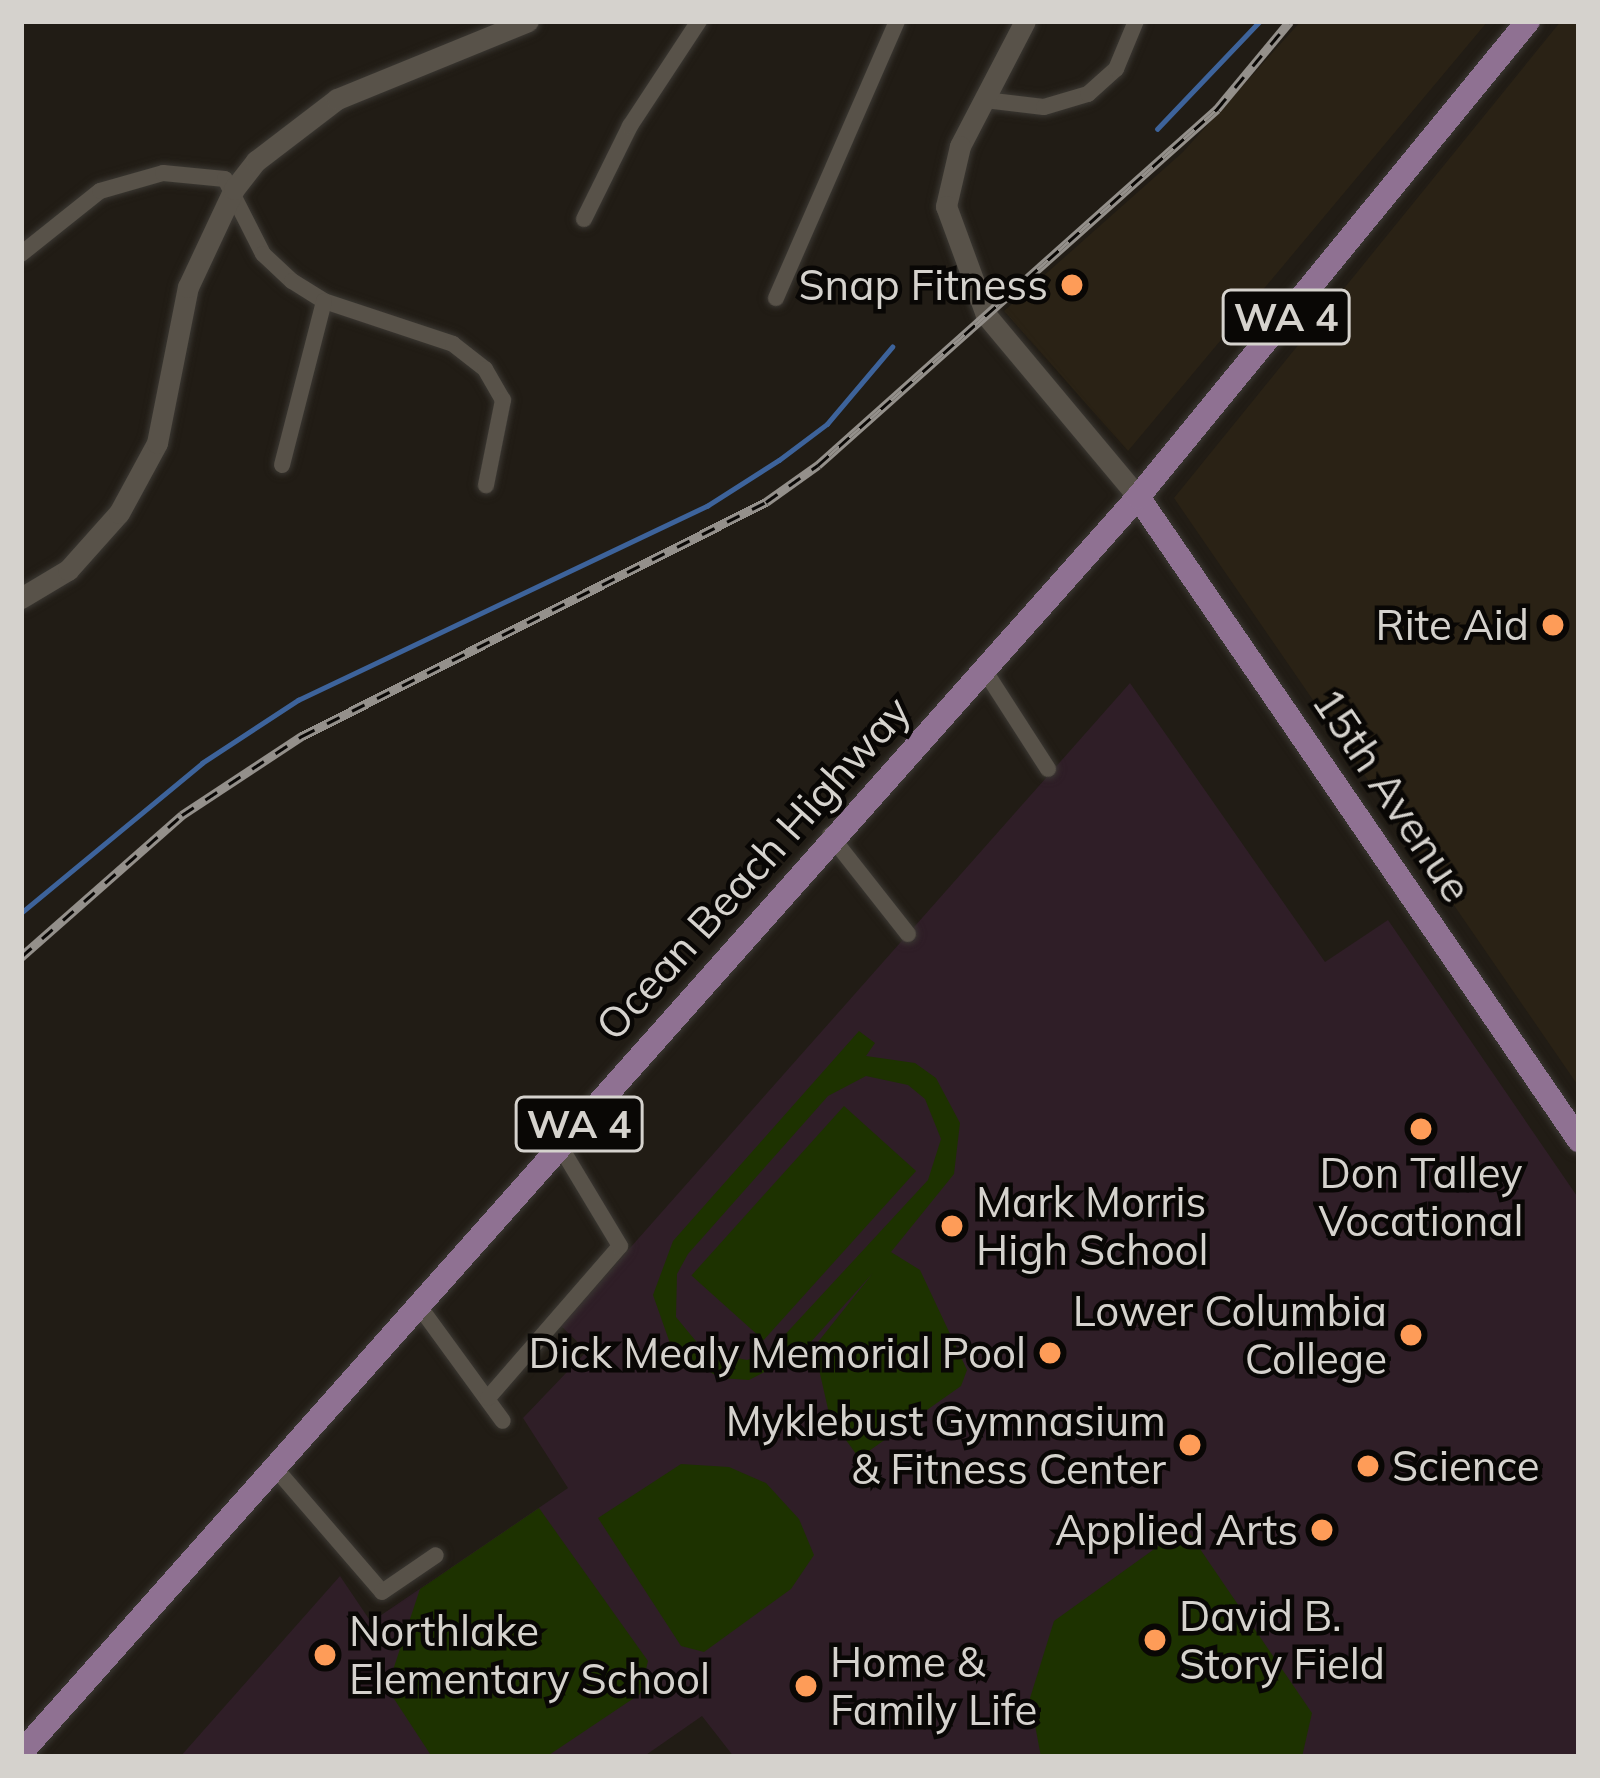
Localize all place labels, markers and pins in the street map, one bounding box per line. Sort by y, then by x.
place label: Snap Fitness [798,260,1048,310]
marker: Snap Fitness [1059,272,1085,298]
place label: Rite Aid [1376,600,1529,650]
marker: Rite Aid [1540,612,1566,638]
marker: Don Talley Vocational [1408,1116,1434,1142]
place label: Don Talley Vocational [1318,1148,1524,1246]
place label: Mark Morris High School [976,1177,1209,1276]
marker: Mark Morris High School [939,1213,965,1239]
place label: Lower Columbia College [1073,1286,1387,1384]
marker: Lower Columbia College [1398,1322,1424,1348]
place label: Dick Mealy Memorial Pool [528,1328,1026,1378]
marker: Dick Mealy Memorial Pool [1037,1340,1063,1366]
place label: Myklebust Gymnasium & Fitness Center [726,1396,1166,1494]
marker: Myklebust Gymnasium & Fitness Center [1177,1432,1203,1458]
place label: Science [1392,1441,1540,1491]
marker: Science [1355,1453,1381,1479]
place label: Applied Arts [1055,1505,1298,1555]
marker: Applied Arts [1309,1517,1335,1543]
place label: David B. Story Field [1179,1591,1385,1690]
place label: Northlake Elementary School [349,1606,710,1704]
marker: David B. Story Field [1142,1627,1168,1653]
place label: Home & Family Life [830,1637,1037,1736]
marker: Northlake Elementary School [312,1642,338,1668]
marker: Home & Family Life [793,1673,819,1699]

